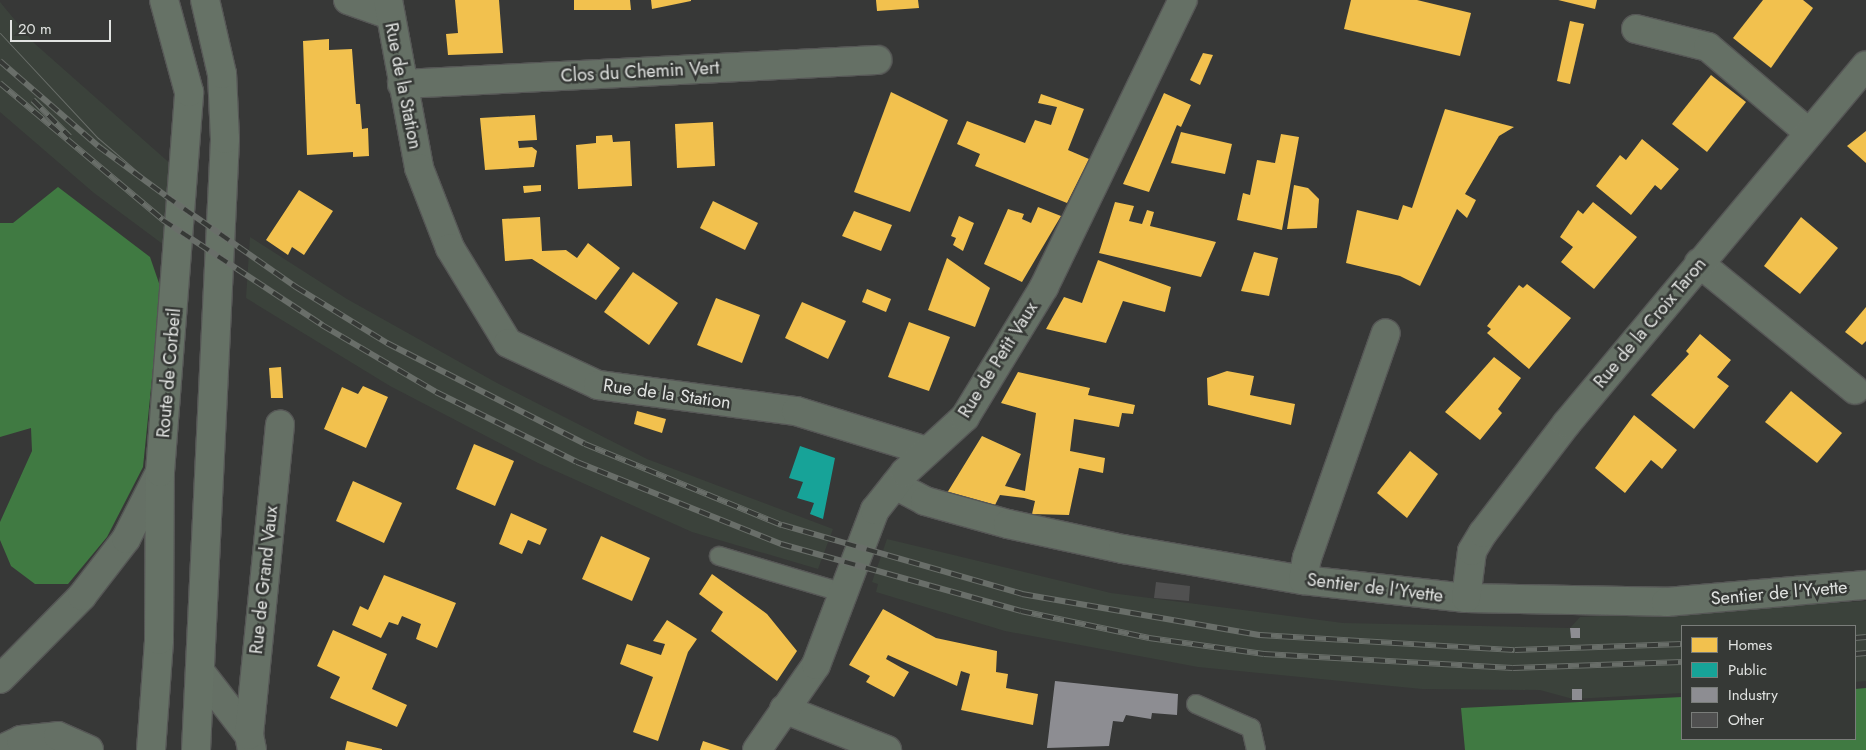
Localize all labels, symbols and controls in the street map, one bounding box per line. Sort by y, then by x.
scale bar [12,10,114,42]
text: 20 m [18,18,52,40]
street label: Rue de la Station [380,21,426,151]
street label: Clos du Chemin Vert [560,57,720,87]
street label: Rue de la Croix Taron [1589,253,1711,393]
street label: Rue de Petit Vaux [954,298,1042,422]
street label: Route de Corbeil [153,307,185,439]
street label: Rue de la Station [602,374,732,414]
street label: Rue de Grand Vaux [245,505,283,655]
street label: Sentier de l'Yvette [1306,569,1444,607]
street label: Sentier de l'Yvette [1710,576,1848,610]
legend [1681,625,1856,740]
text: Homes [1728,634,1772,656]
text: Public [1728,659,1767,681]
text: Industry [1728,684,1778,706]
text: Other [1728,709,1764,731]

